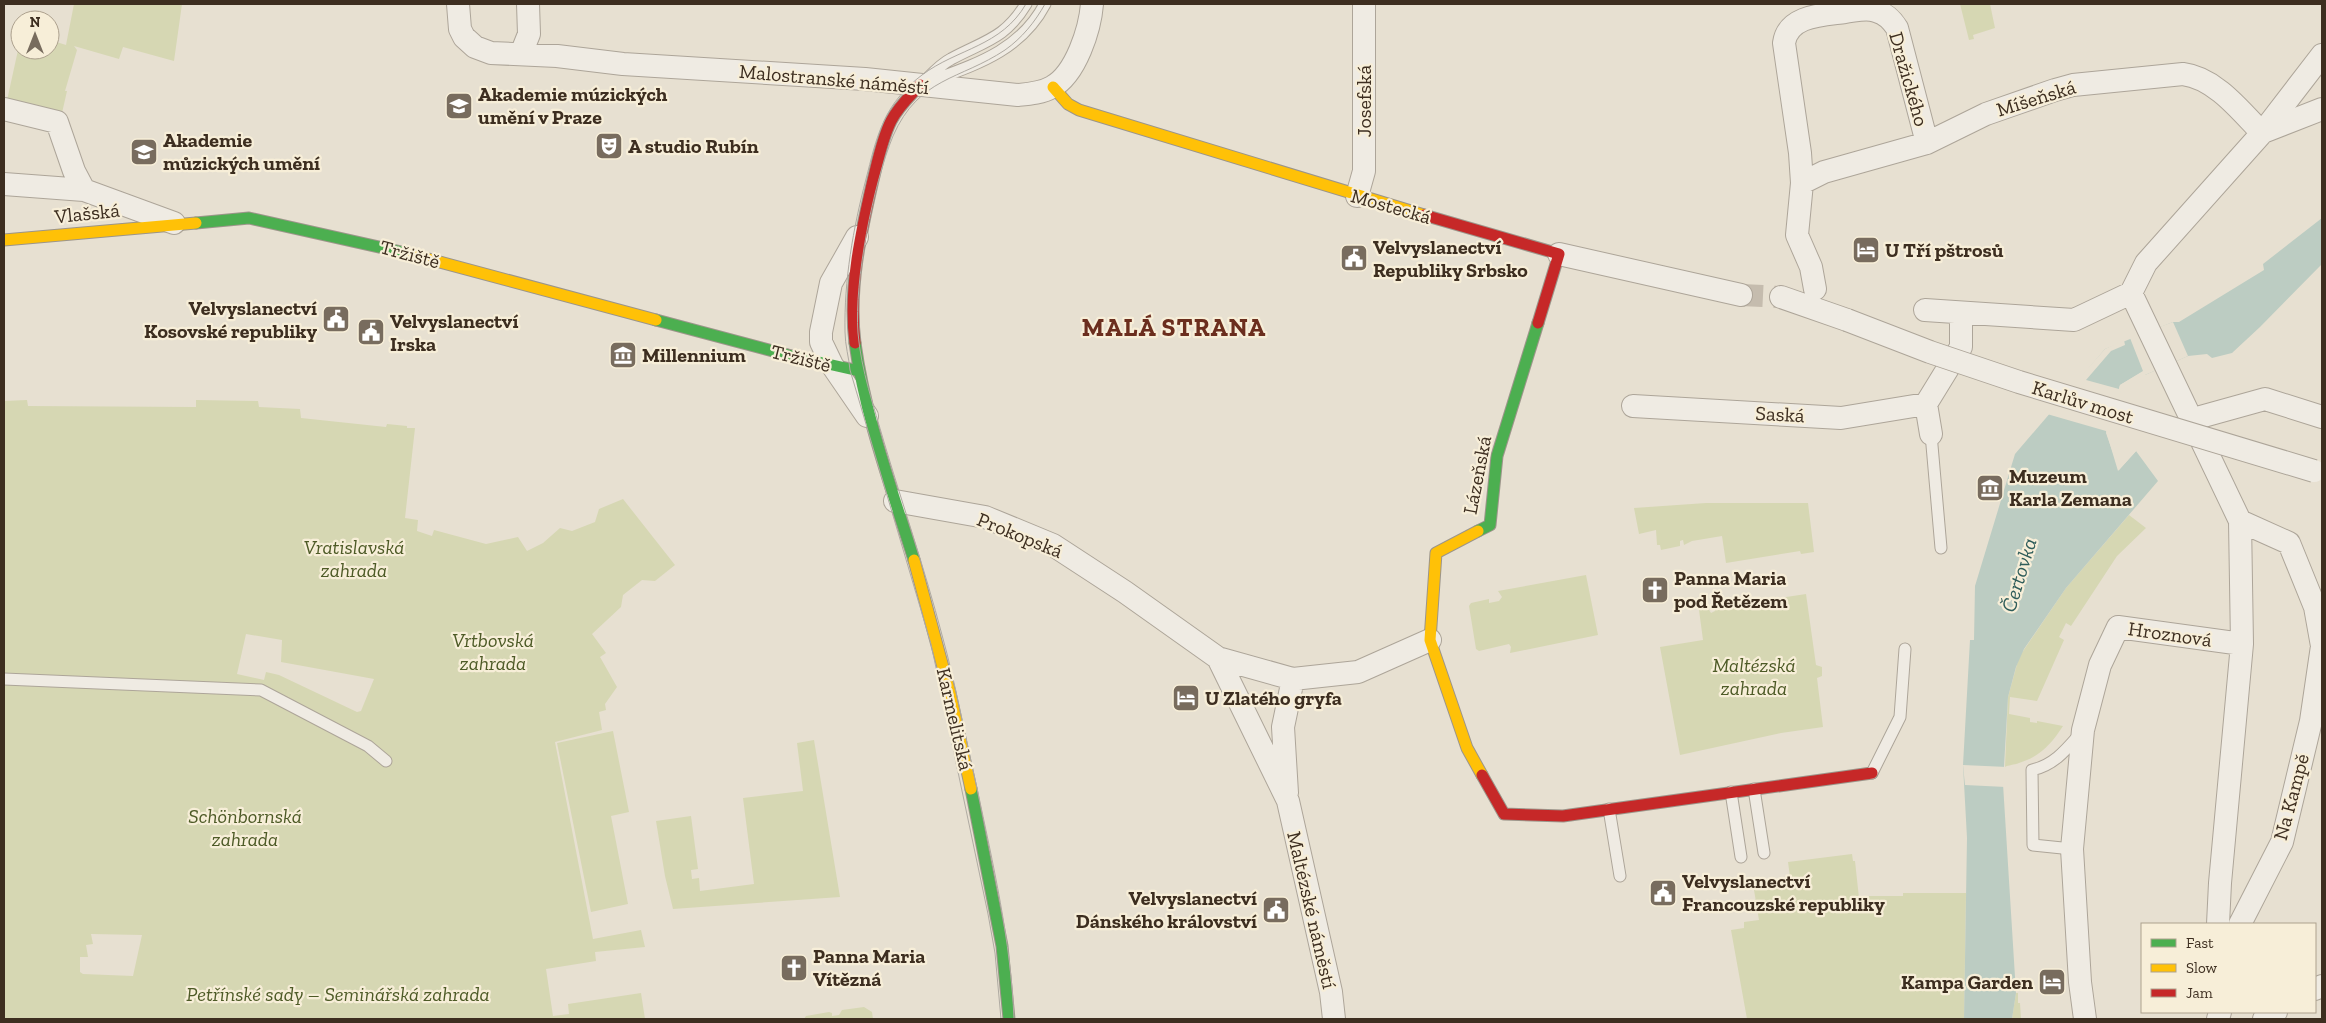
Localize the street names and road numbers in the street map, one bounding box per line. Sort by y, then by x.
street label: Dražického [1884,29,1934,129]
street label: Malostranské náměstí [738,59,930,99]
street label: Josefská [1352,65,1376,137]
street label: Míšeňská [1993,74,2079,121]
street label: Mostecká [1348,183,1434,229]
street label: Vlašská [52,198,121,228]
street label: Tržiště [377,235,443,273]
street label: Tržiště [769,339,833,377]
street label: Karlův most [2029,375,2137,429]
street label: Saská [1755,401,1806,427]
street label: Lázeňská [1458,433,1496,516]
street label: Prokopská [974,507,1067,563]
street label: Hroznová [2127,616,2214,652]
street label: Karmelitská [932,665,979,773]
street label: Na Kampě [2268,751,2314,843]
street label: Maltézské náměstí [1282,829,1342,991]

